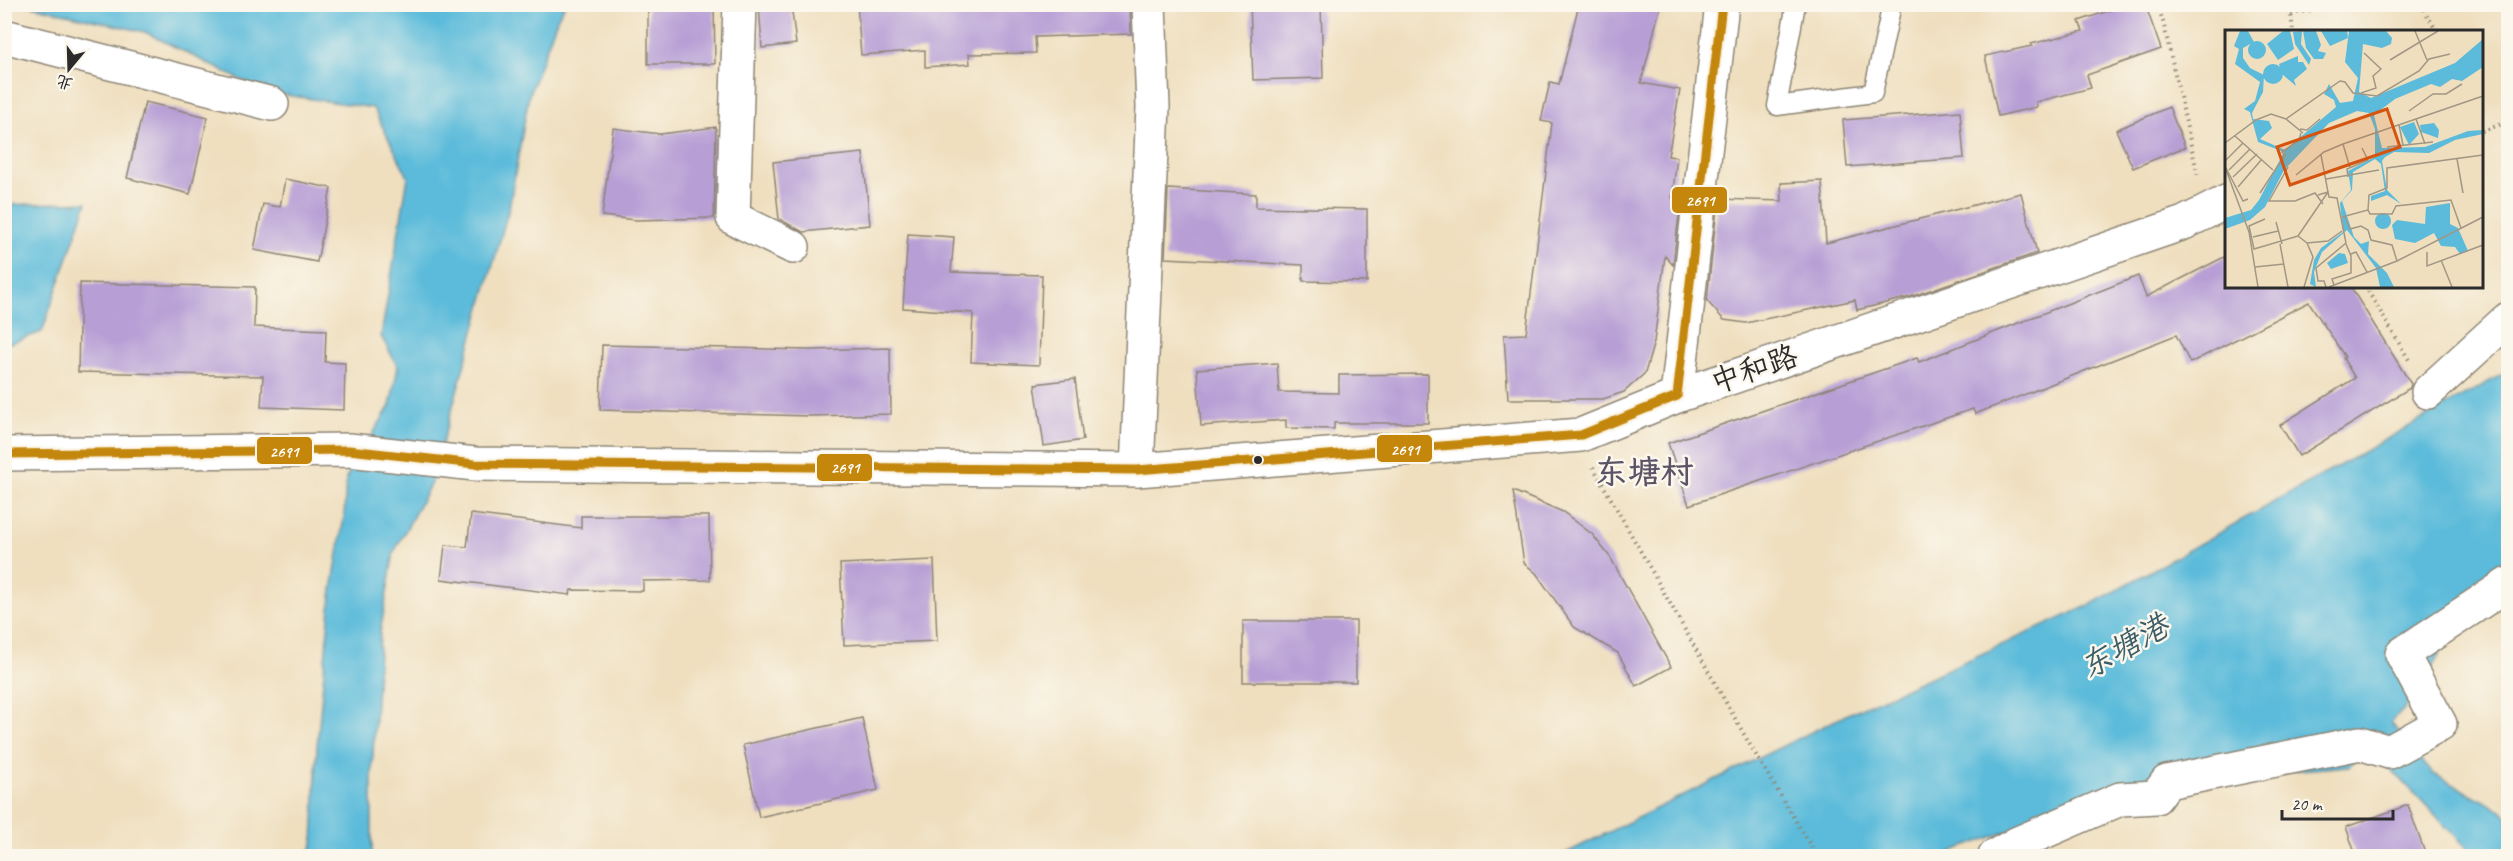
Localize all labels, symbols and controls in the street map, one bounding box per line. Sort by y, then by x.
inset map [2225,30,2483,288]
north arrow [39,39,99,99]
text: 北 [54,70,75,94]
line badge: 2691 [1671,186,1728,214]
text: 2691 [1686,191,1716,211]
street label: 中和路 [1705,336,1803,402]
line badge: 2691 [1376,434,1433,463]
line badge: 2691 [256,436,313,465]
text: 2691 [1391,440,1421,460]
text: 2691 [270,442,300,462]
district label: 东塘村 [1595,451,1694,493]
line badge: 2691 [816,453,873,482]
unlabelled marker [1252,454,1264,466]
text: 2691 [831,458,861,478]
water label: 东塘港 [2072,604,2179,688]
scale bar [2282,783,2393,821]
text: 20 m [2291,793,2324,815]

